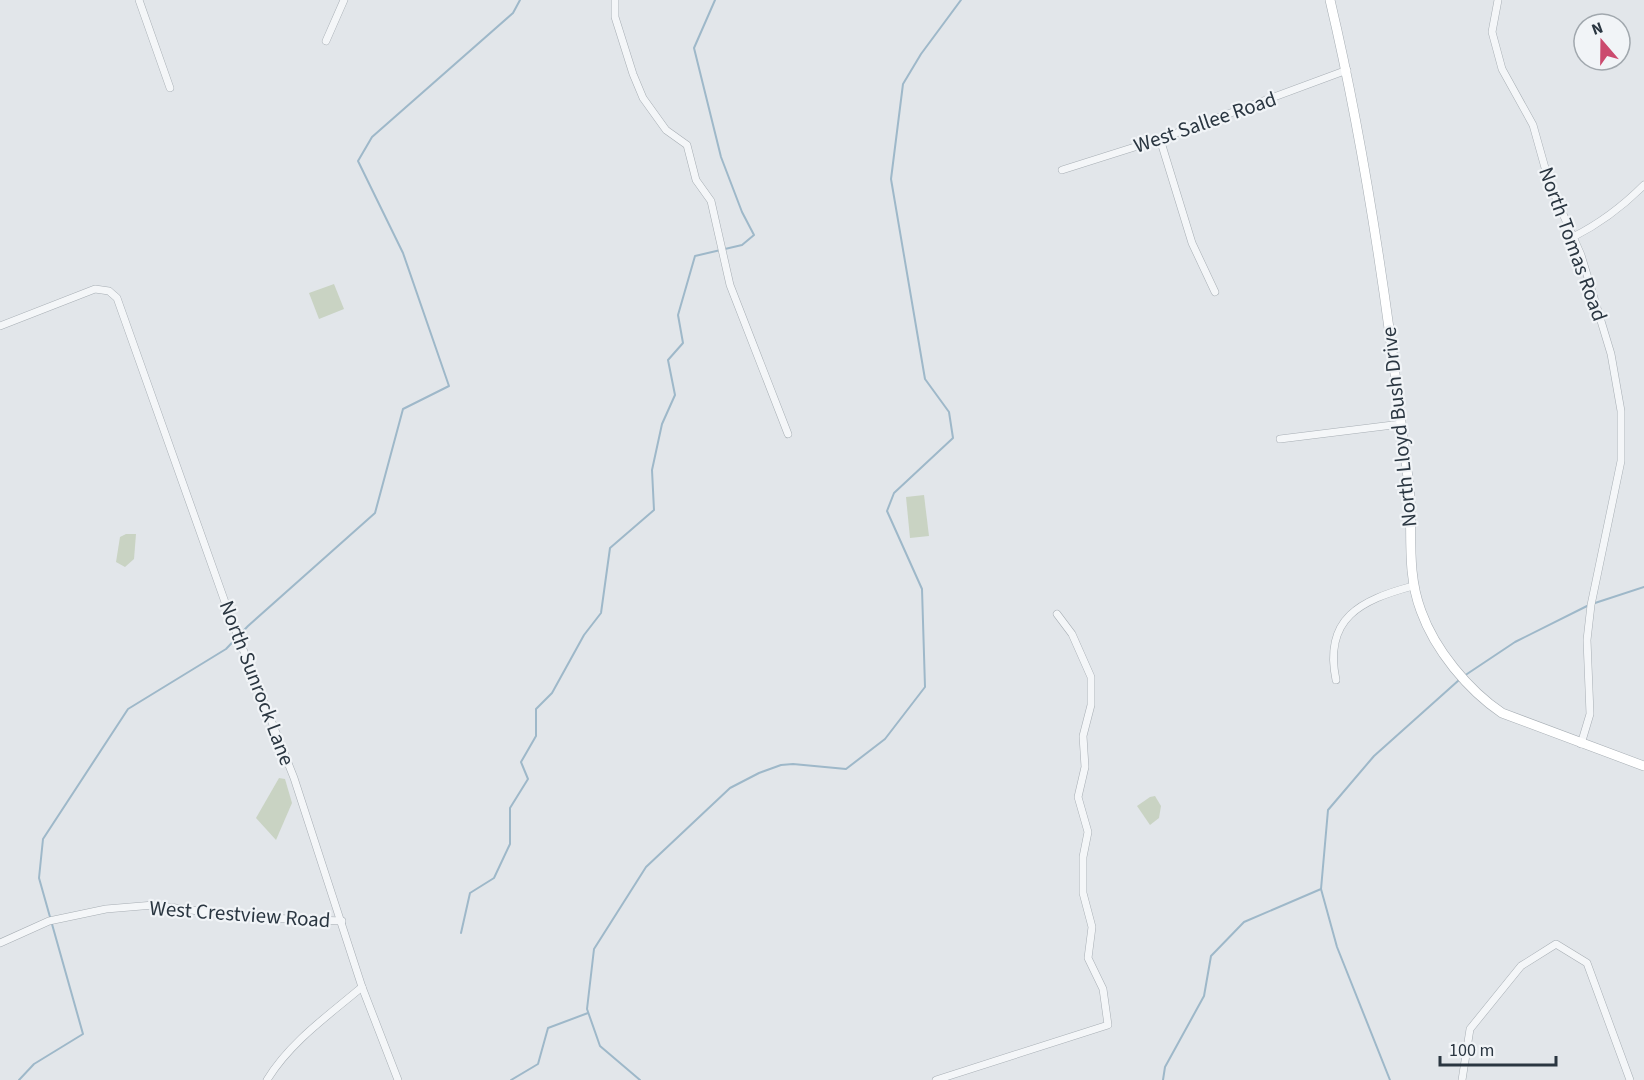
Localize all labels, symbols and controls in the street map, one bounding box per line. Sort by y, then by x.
north arrow [1572,12,1632,72]
text: N [1588,17,1606,41]
street label: West Sallee Road [1130,84,1280,160]
street label: North Tomas Road [1531,163,1615,325]
street label: North Lloyd Bush Drive [1374,325,1424,529]
street label: North Sunrock Lane [212,596,302,770]
street label: West Crestview Road [148,893,332,935]
scale bar [1440,1029,1556,1067]
text: 100 m [1449,1038,1494,1063]

